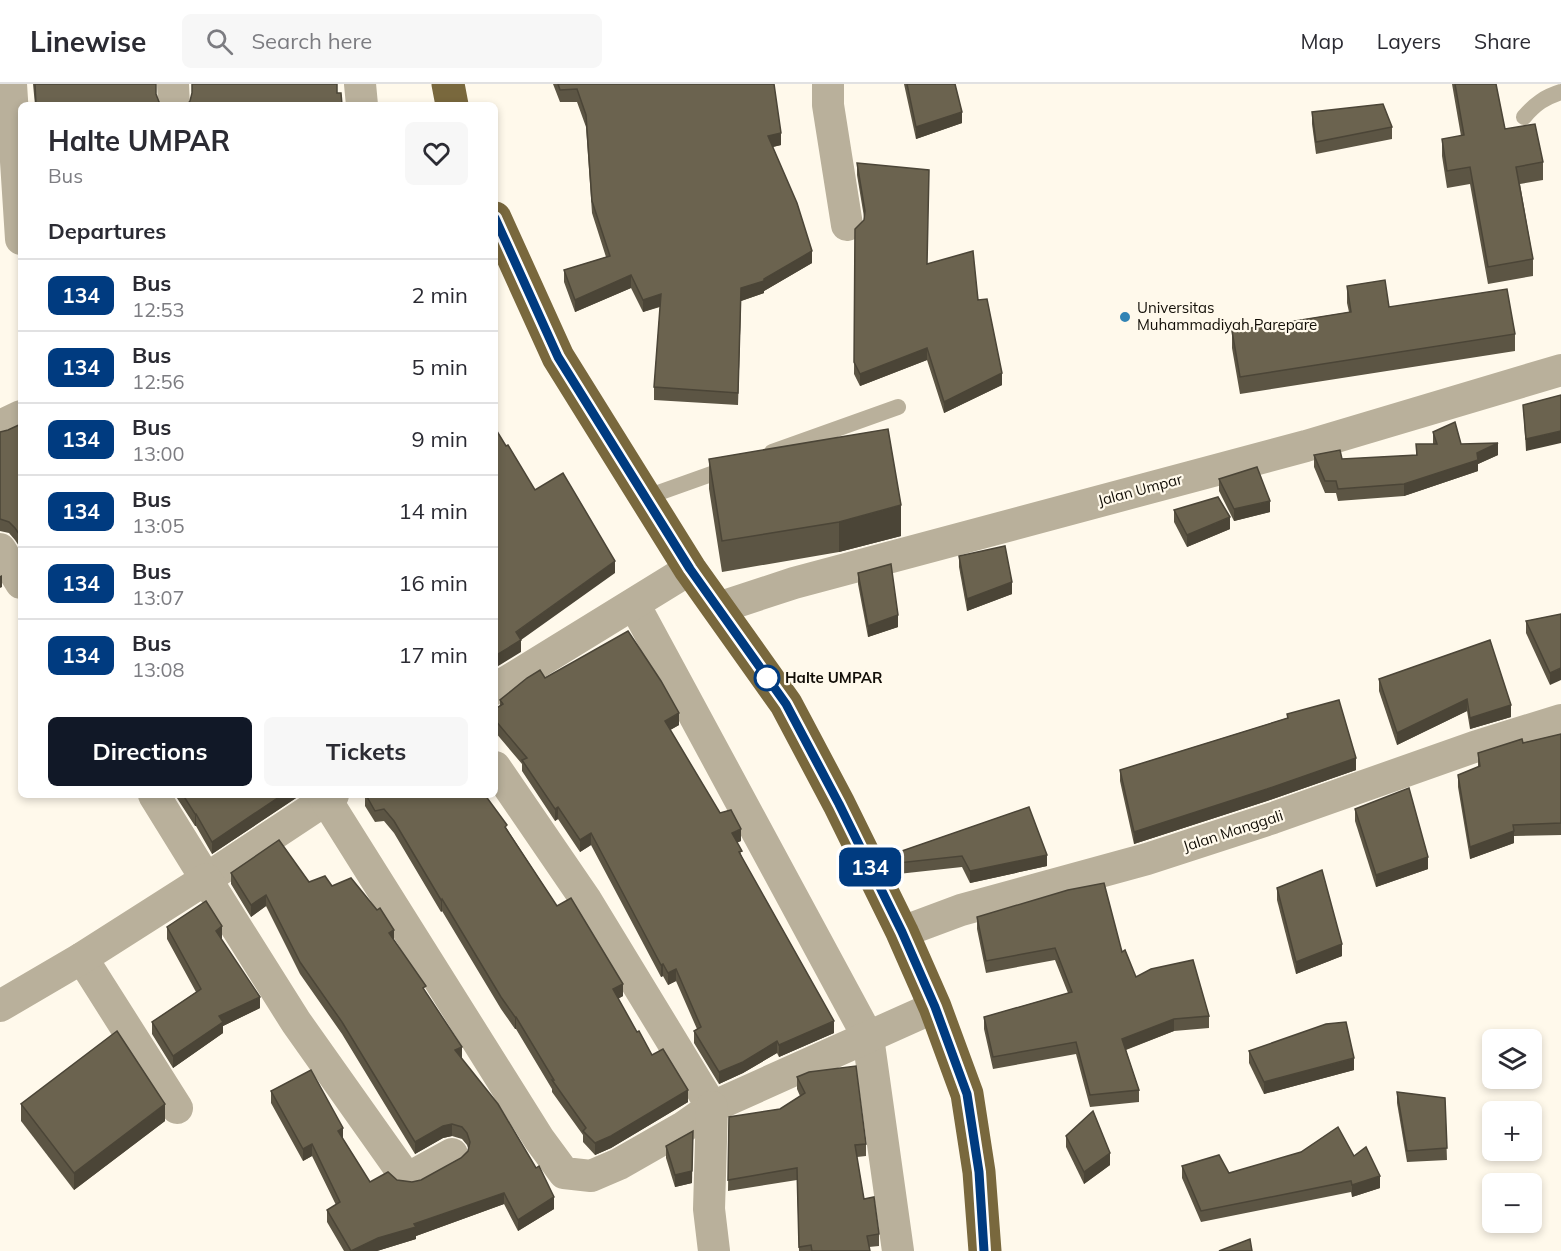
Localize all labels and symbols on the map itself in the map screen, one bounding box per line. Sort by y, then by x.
place label: Universitas Muhammadiyah Parepare [1137,298,1317,334]
marker: Universitas Muhammadiyah Parepare [1118,310,1132,324]
street label: Jalan Umpar [1095,469,1185,510]
marker: Halte UMPAR [754,665,780,691]
place label: Halte UMPAR [785,668,883,687]
street label: Jalan Manggali [1180,805,1285,856]
line badge: 134 [836,848,904,886]

